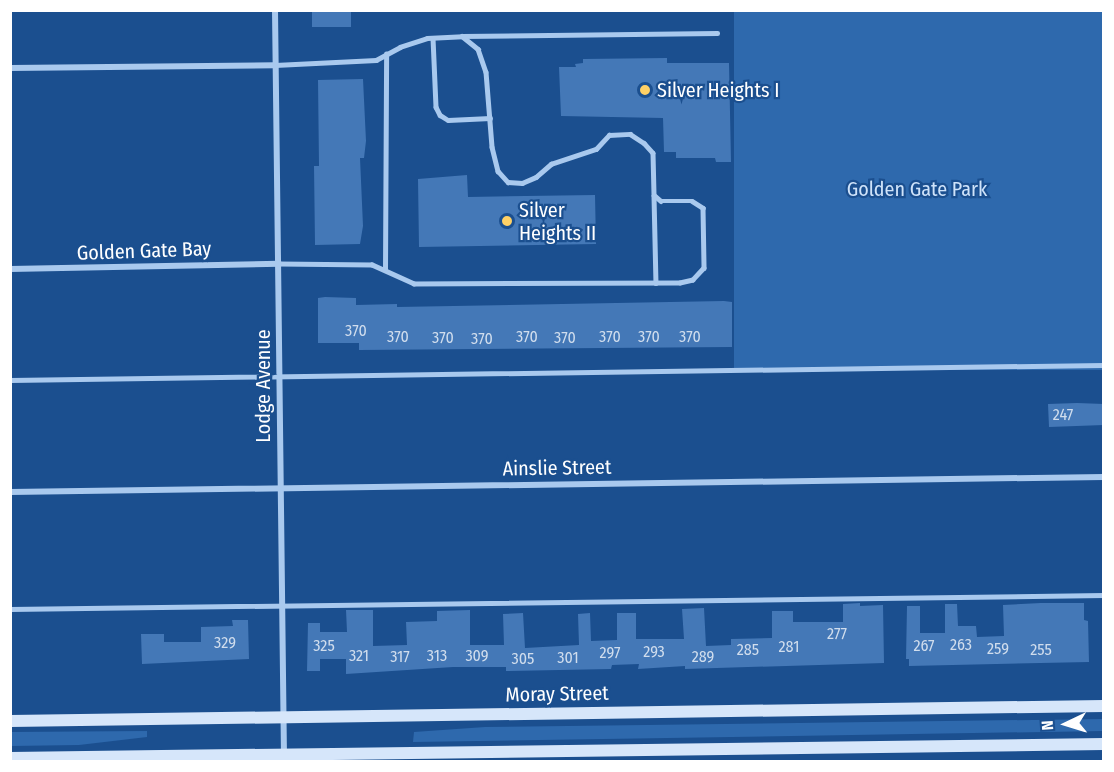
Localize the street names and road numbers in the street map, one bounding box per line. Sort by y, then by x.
street label: Golden Gate Bay [76,237,212,265]
street label: Lodge Avenue [251,329,275,443]
street label: Ainslie Street [502,455,612,481]
street label: Moray Street [505,681,609,707]

